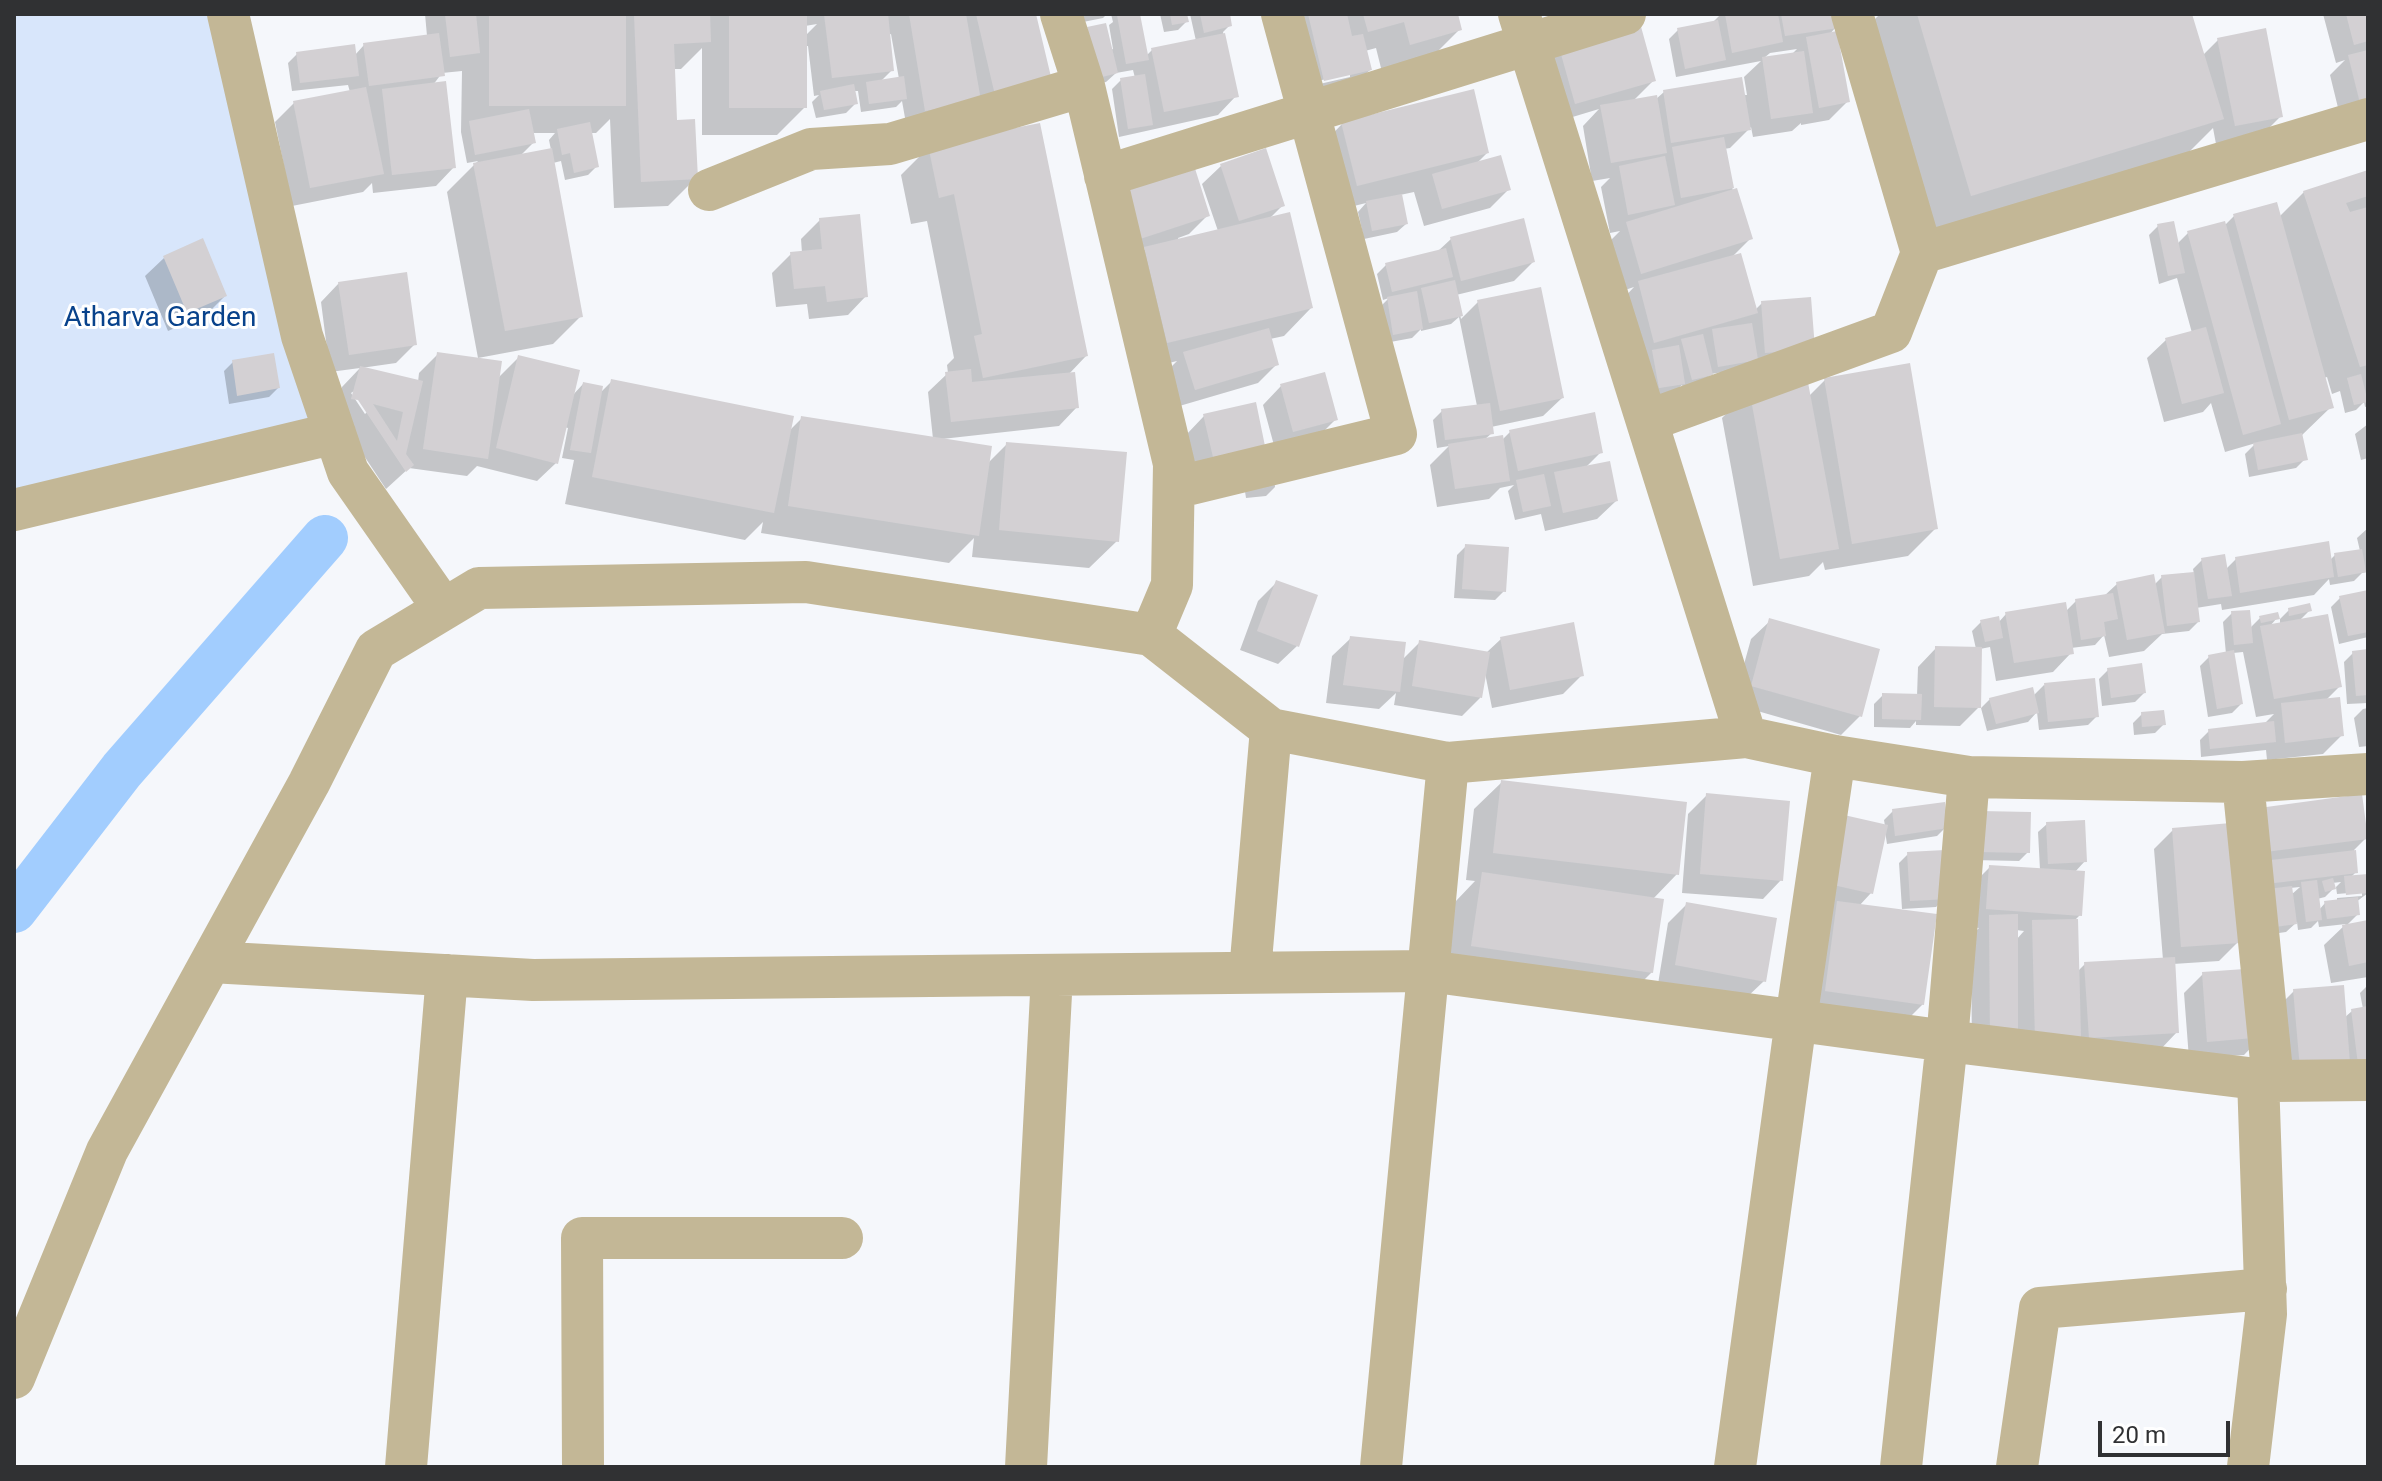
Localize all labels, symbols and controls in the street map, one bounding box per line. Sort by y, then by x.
park label: Atharva Garden [64,302,256,336]
scale bar [2102,1405,2234,1455]
text: 20 m [2112,1421,2166,1449]

